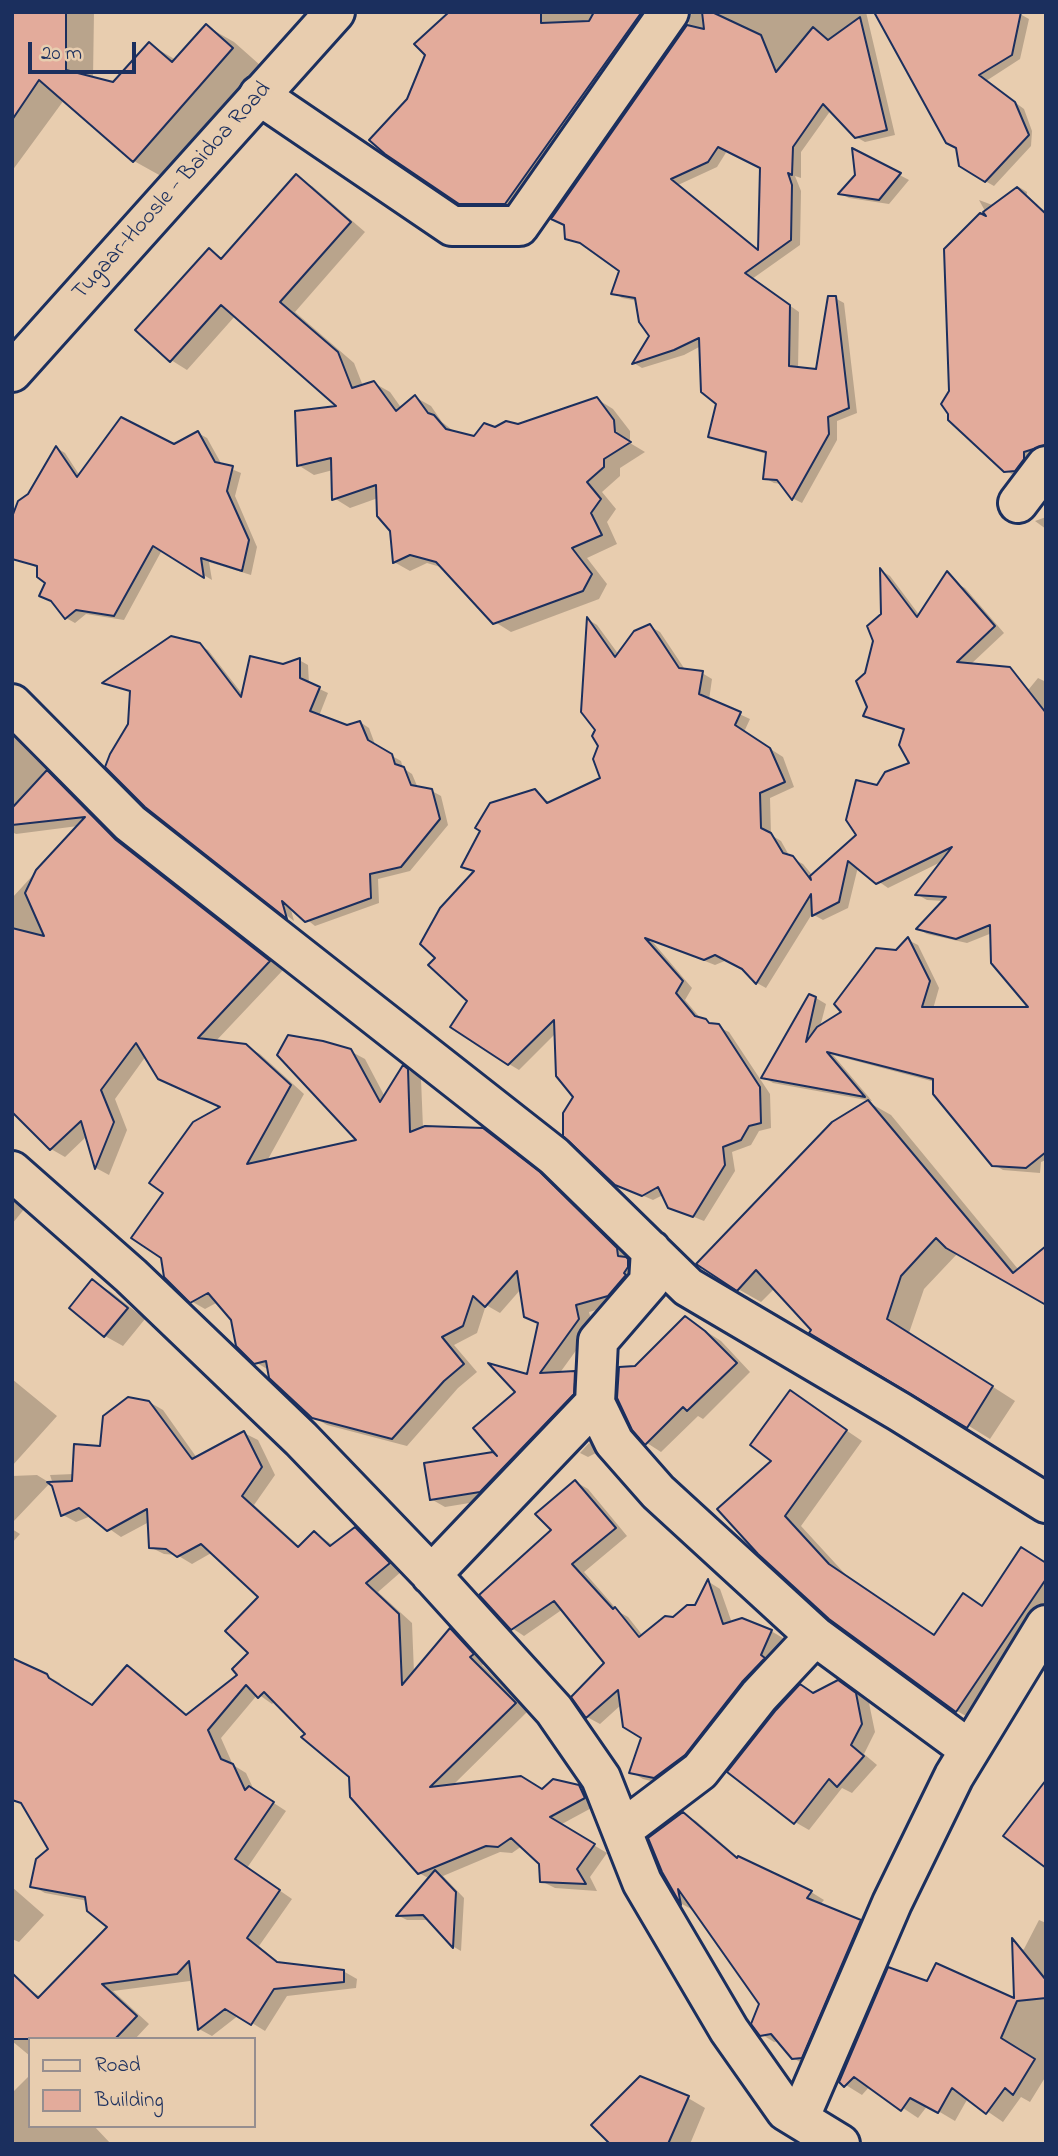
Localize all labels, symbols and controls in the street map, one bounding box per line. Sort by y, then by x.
scale bar [32,28,140,72]
text: 20 m [41,39,82,69]
street label: Tugaar-Hoosle - Baidoa Road [68,77,278,307]
legend [28,2037,256,2128]
text: Road [95,2051,141,2081]
text: Building [95,2086,164,2116]

